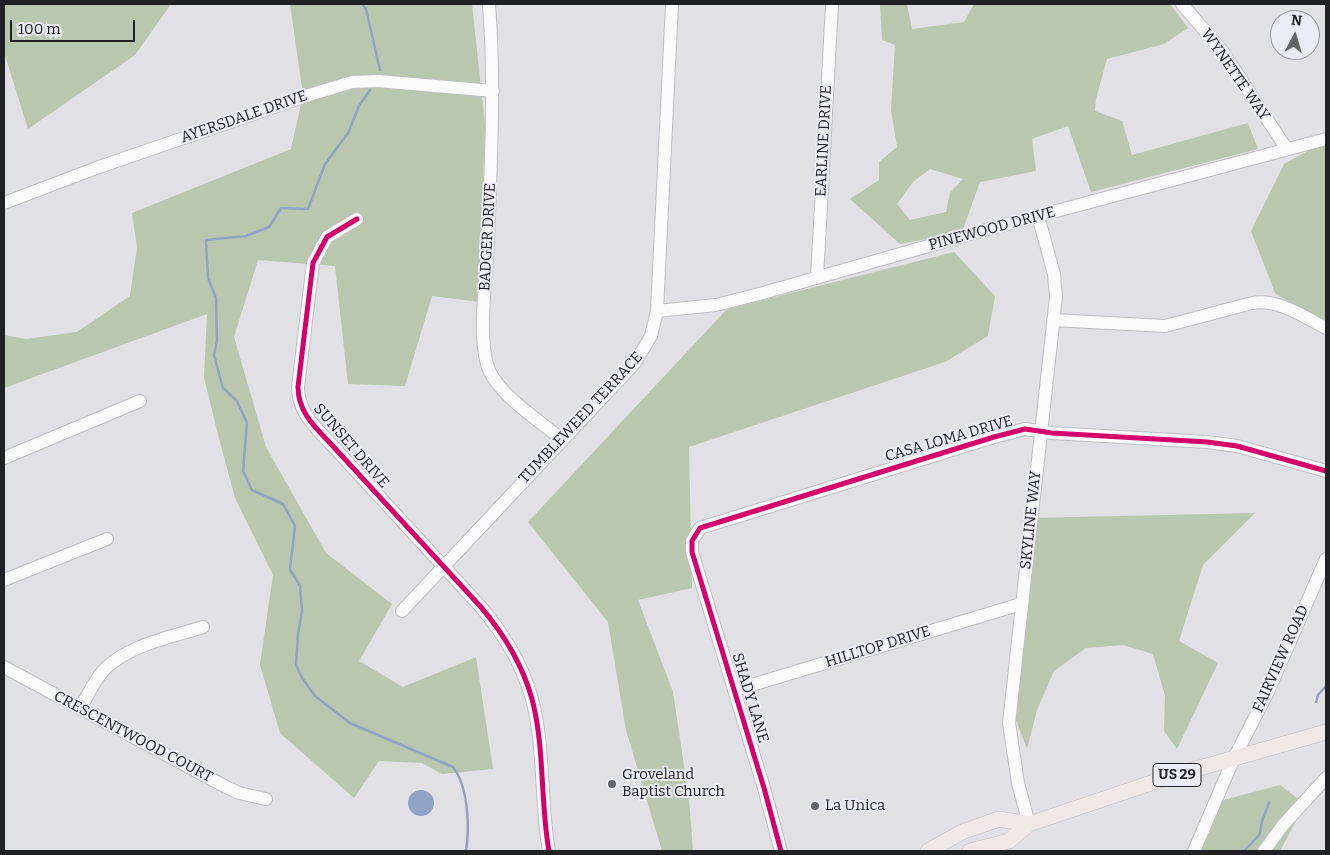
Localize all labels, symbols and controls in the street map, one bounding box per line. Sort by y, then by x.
scale bar [12,10,138,42]
north arrow [1270,10,1320,60]
text: N [1290,12,1303,30]
text: 100 m [18,20,61,38]
street label: WYNETTE WAY [1197,26,1273,124]
street label: EARLINE DRIVE [812,85,836,197]
street label: AYERSDALE DRIVE [178,87,310,147]
street label: BADGER DRIVE [476,183,500,291]
street label: PINEWOOD DRIVE [927,203,1057,255]
street label: TUMBLEWEED TERRACE [515,348,647,488]
street label: SUNSET DRIVE [309,400,393,492]
street label: CASA LOMA DRIVE [883,412,1015,466]
street label: SKYLINE WAY [1017,470,1045,570]
street label: FAIRVIEW ROAD [1249,602,1313,716]
street label: HILLTOP DRIVE [823,622,933,672]
street label: SHADY LANE [728,651,772,745]
street label: CRESCENTWOOD COURT [50,687,216,787]
road number: US 29 [1153,764,1201,786]
place label: Groveland Baptist Church [622,766,725,801]
marker: Groveland Baptist Church [606,778,618,790]
place label: La Unica [825,797,885,815]
marker: La Unica [809,800,821,812]

